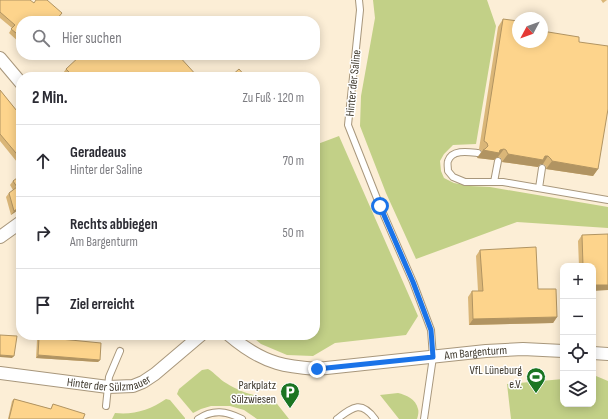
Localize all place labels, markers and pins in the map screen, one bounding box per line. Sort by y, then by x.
place label: VfL Lüneburg e.V. [470,363,522,392]
sports icon: VfL Lüneburg e.V. [525,366,547,394]
place label: Parkplatz Sülzwiesen [231,378,277,407]
parking icon: Parkplatz Sülzwiesen [279,381,301,409]

